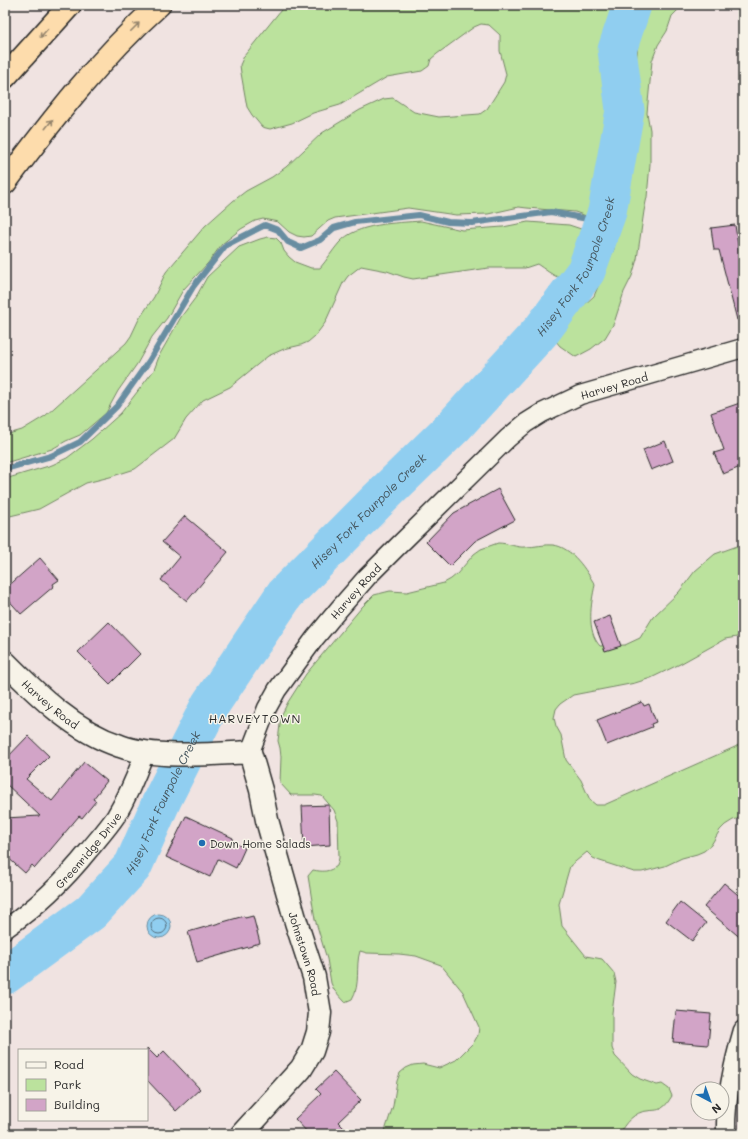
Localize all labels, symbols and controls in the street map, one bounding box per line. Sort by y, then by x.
one-way arrow [130,22,140,32]
one-way arrow [39,28,48,39]
one-way arrow [44,119,53,130]
water label: Hisey Fork Fourpole Creek [532,195,618,339]
street label: Harvey Road [578,368,649,402]
water label: Hisey Fork Fourpole Creek [307,449,430,572]
street label: Harvey Road [326,560,384,622]
street label: Harvey Road [19,676,82,732]
district label: HARVEYTOWN [209,710,301,726]
water label: Hisey Fork Fourpole Creek [121,728,204,878]
street label: Greenridge Drive [51,809,124,891]
place label: Down Home Salads [210,836,311,851]
marker: Down Home Salads [197,838,207,848]
street label: Johnstown Road [286,910,325,997]
legend [18,1049,148,1121]
text: Road [54,1056,84,1072]
text: Park [54,1076,81,1092]
north arrow [690,1081,730,1121]
text: Building [54,1096,100,1112]
text: N [709,1101,725,1117]

